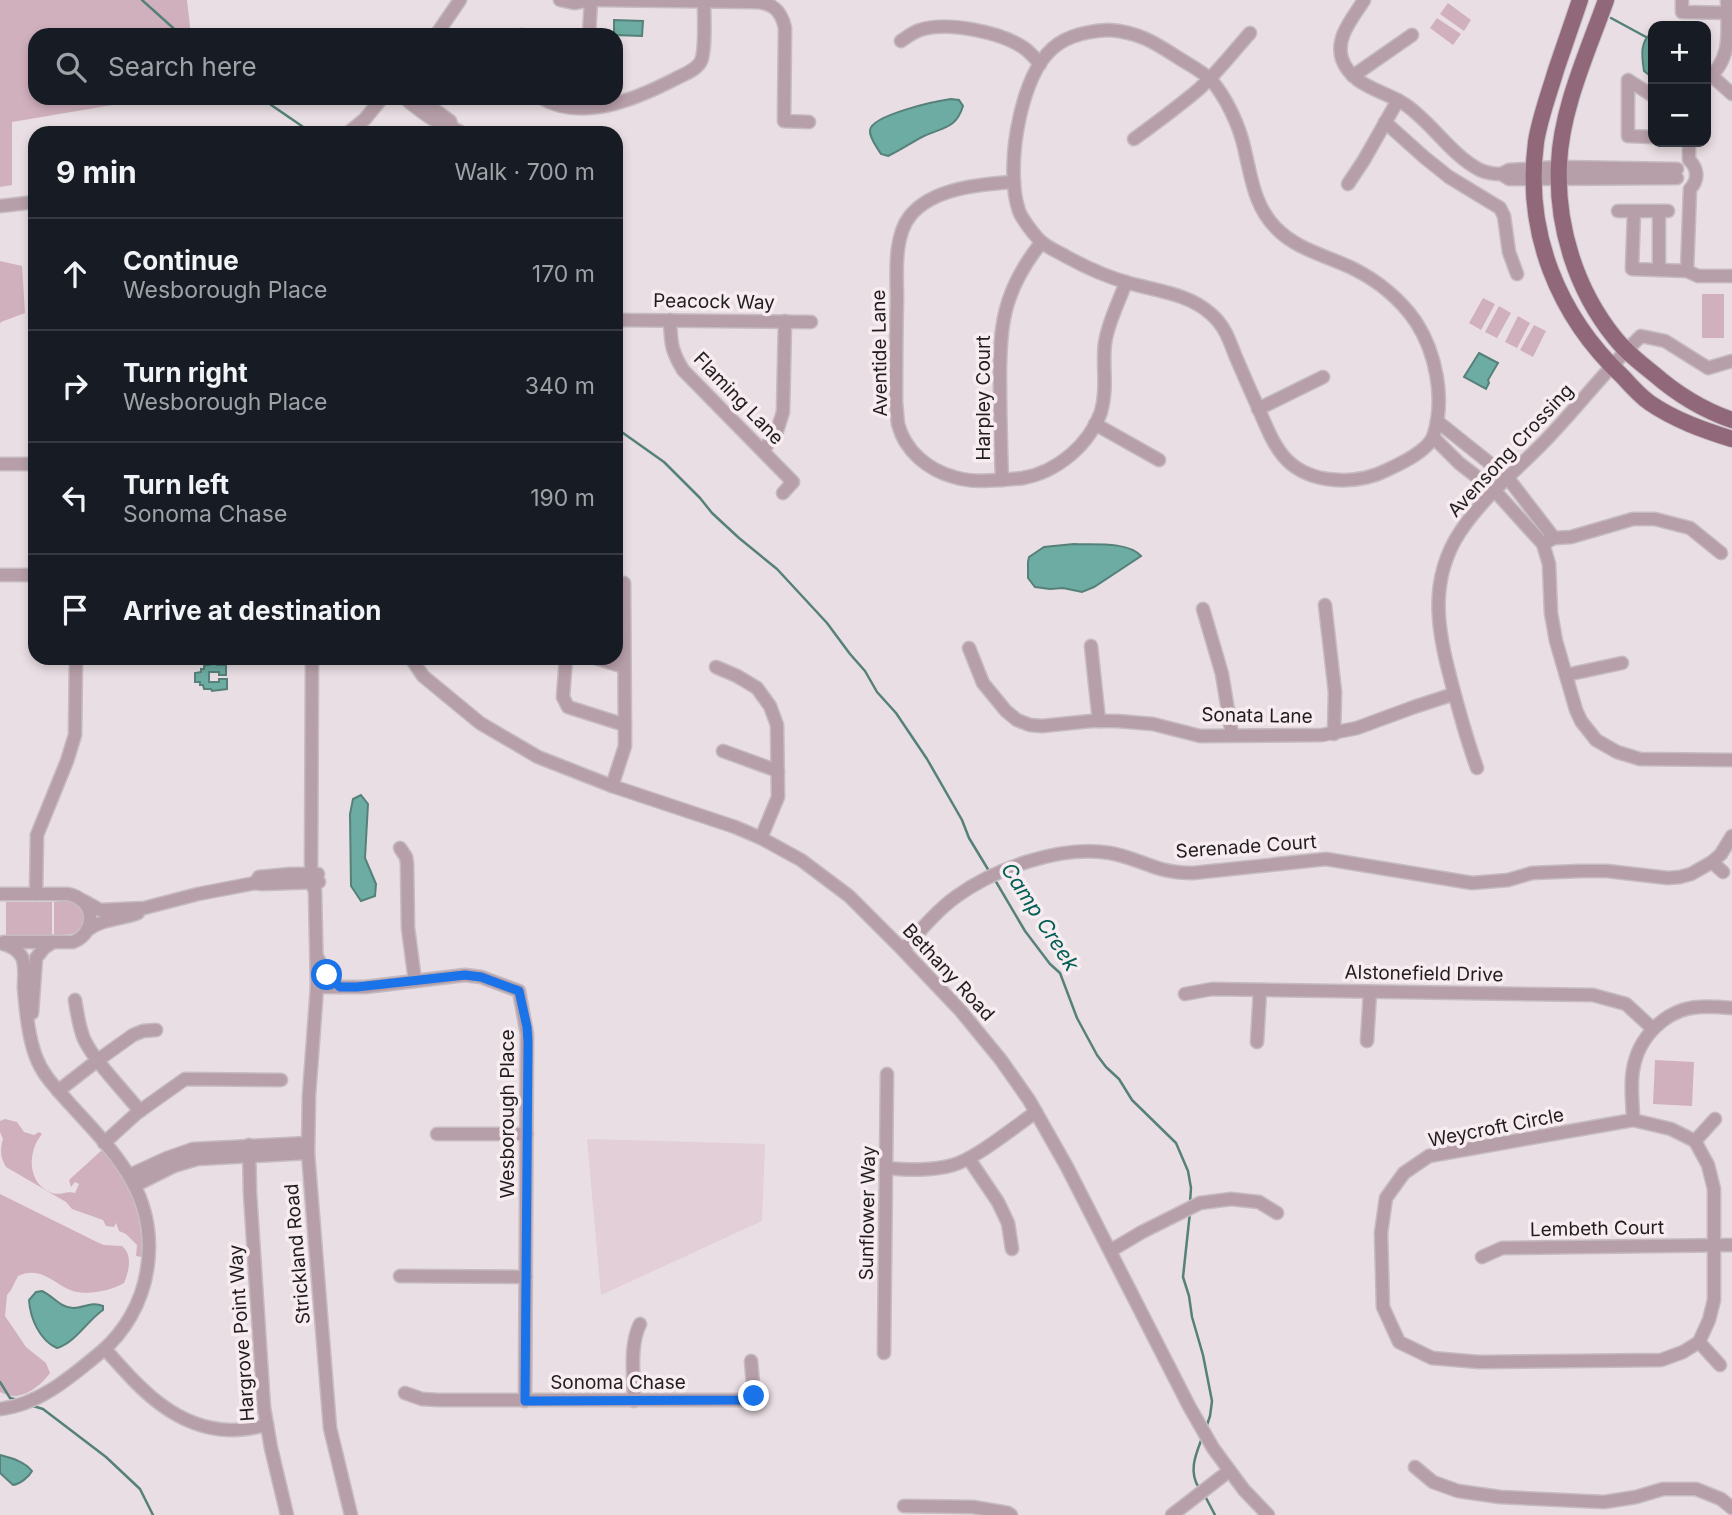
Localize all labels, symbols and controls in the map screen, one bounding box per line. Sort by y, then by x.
map controls [1648,21,1711,147]
button: + [1648,21,1711,84]
search box [28,28,623,105]
icon: search [52,48,90,86]
text: Search here [108,51,257,82]
button: − [1648,84,1711,147]
text: 9 min [56,154,137,190]
text: Walk · 700 m [455,158,595,186]
text: Continue [123,245,239,276]
icon: ahead [56,255,94,293]
text: 170 m [532,260,595,288]
text: Wesborough Place [123,276,327,304]
street label: Peacock Way [653,289,775,314]
street label: Aventide Lane [867,289,892,417]
street label: Harpley Court [972,335,995,461]
street label: Flaming Lane [689,347,788,449]
text: Turn right [123,357,248,388]
icon: right [56,367,94,405]
text: 340 m [525,372,595,400]
street label: Avensong Crossing [1443,379,1578,522]
text: Wesborough Place [123,388,327,416]
text: Turn left [123,469,229,500]
icon: left [56,479,94,517]
text: 190 m [530,484,595,512]
text: Sonoma Chase [123,500,287,528]
icon: arrive [56,591,94,629]
text: Arrive at destination [123,595,382,626]
street label: Sonata Lane [1201,703,1313,728]
street label: Serenade Court [1175,830,1317,863]
water label: Camp Creek [996,858,1085,976]
street label: Bethany Road [898,919,999,1026]
route start [311,959,342,990]
street label: Alstonefield Drive [1344,961,1504,986]
street label: Wesborough Place [496,1030,519,1198]
street label: Weycroft Circle [1426,1103,1566,1152]
street label: Sunflower Way [855,1145,880,1281]
street label: Strickland Road [280,1183,315,1325]
street label: Lembeth Court [1530,1216,1664,1241]
street label: Hargrove Point Way [224,1243,259,1422]
street label: Sonoma Chase [550,1371,686,1394]
route end [738,1380,769,1411]

